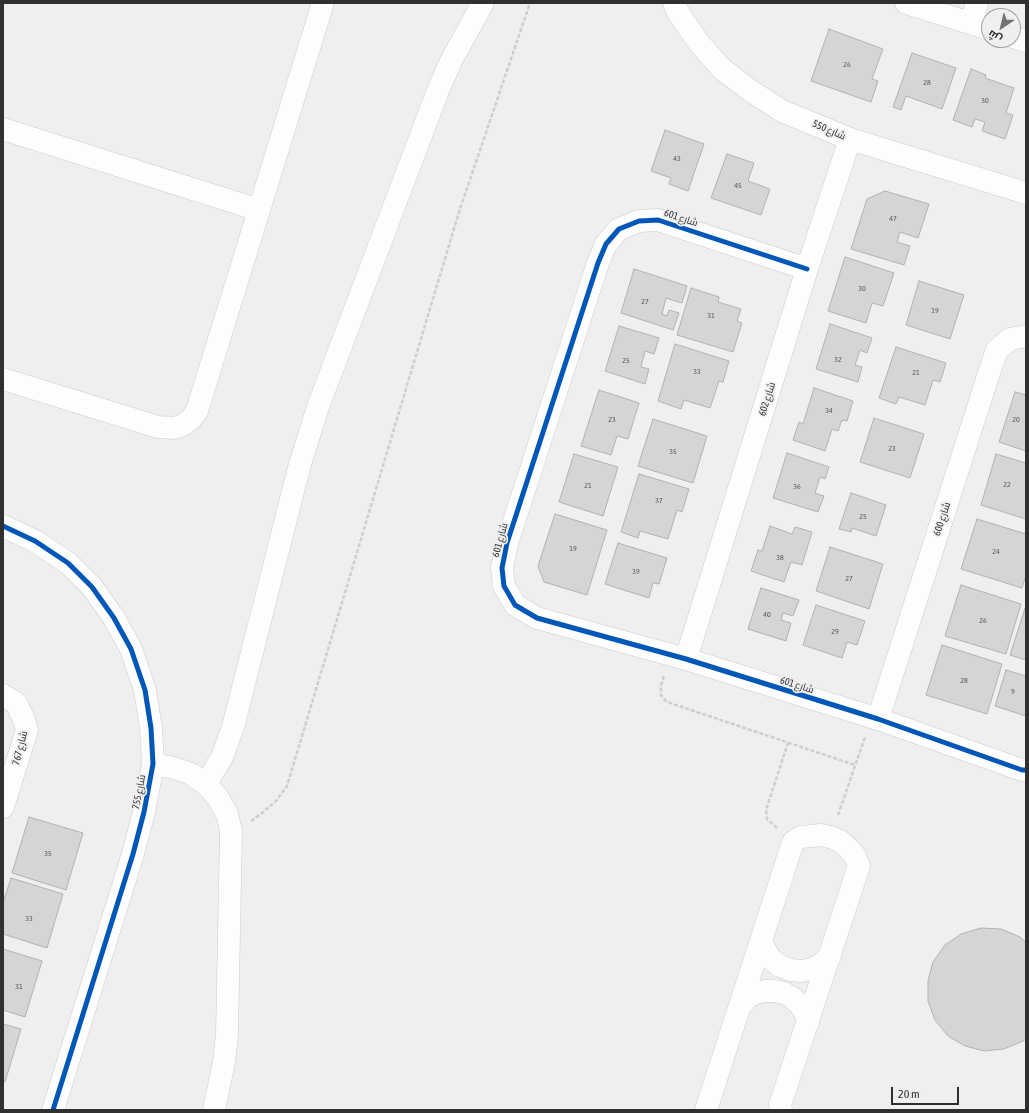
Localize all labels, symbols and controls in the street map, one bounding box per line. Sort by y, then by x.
north arrow [981,8,1021,48]
text: ش [985,28,1004,46]
house number: 26 [843,59,851,69]
house number: 28 [923,77,931,87]
house number: 30 [981,95,989,105]
street label: شارع 550 [811,118,847,142]
house number: 43 [673,153,681,163]
house number: 45 [734,180,742,190]
street label: شارع 601 [663,207,699,229]
house number: 47 [889,213,897,223]
house number: 30 [858,283,866,293]
house number: 27 [641,296,649,306]
house number: 19 [931,305,939,315]
house number: 31 [707,310,715,320]
house number: 32 [834,354,842,364]
house number: 25 [622,355,630,365]
house number: 33 [693,366,701,376]
house number: 21 [912,367,920,377]
street label: شارع 602 [756,381,778,417]
house number: 34 [825,405,833,415]
house number: 23 [608,414,616,424]
house number: 20 [1012,414,1020,424]
house number: 23 [888,443,896,453]
house number: 35 [669,446,677,456]
house number: 22 [1003,479,1011,489]
house number: 21 [584,480,592,490]
house number: 36 [793,481,801,491]
house number: 37 [655,495,663,505]
street label: شارع 600 [931,501,953,537]
house number: 25 [859,511,867,521]
street label: شارع 601 [490,522,510,558]
house number: 19 [569,543,577,553]
house number: 24 [992,546,1000,556]
house number: 38 [776,552,784,562]
house number: 39 [632,566,640,576]
house number: 27 [845,573,853,583]
house number: 40 [763,609,771,619]
house number: 26 [979,615,987,625]
house number: 29 [831,626,839,636]
street label: شارع 601 [779,674,815,696]
house number: 28 [960,675,968,685]
house number: 9 [1011,686,1015,696]
street label: شارع 767 [10,730,30,766]
street label: شارع 755 [130,774,148,810]
house number: 35 [44,848,52,858]
house number: 33 [25,913,33,923]
house number: 31 [15,981,23,991]
scale bar [893,1079,961,1105]
text: 20 m [898,1087,920,1101]

